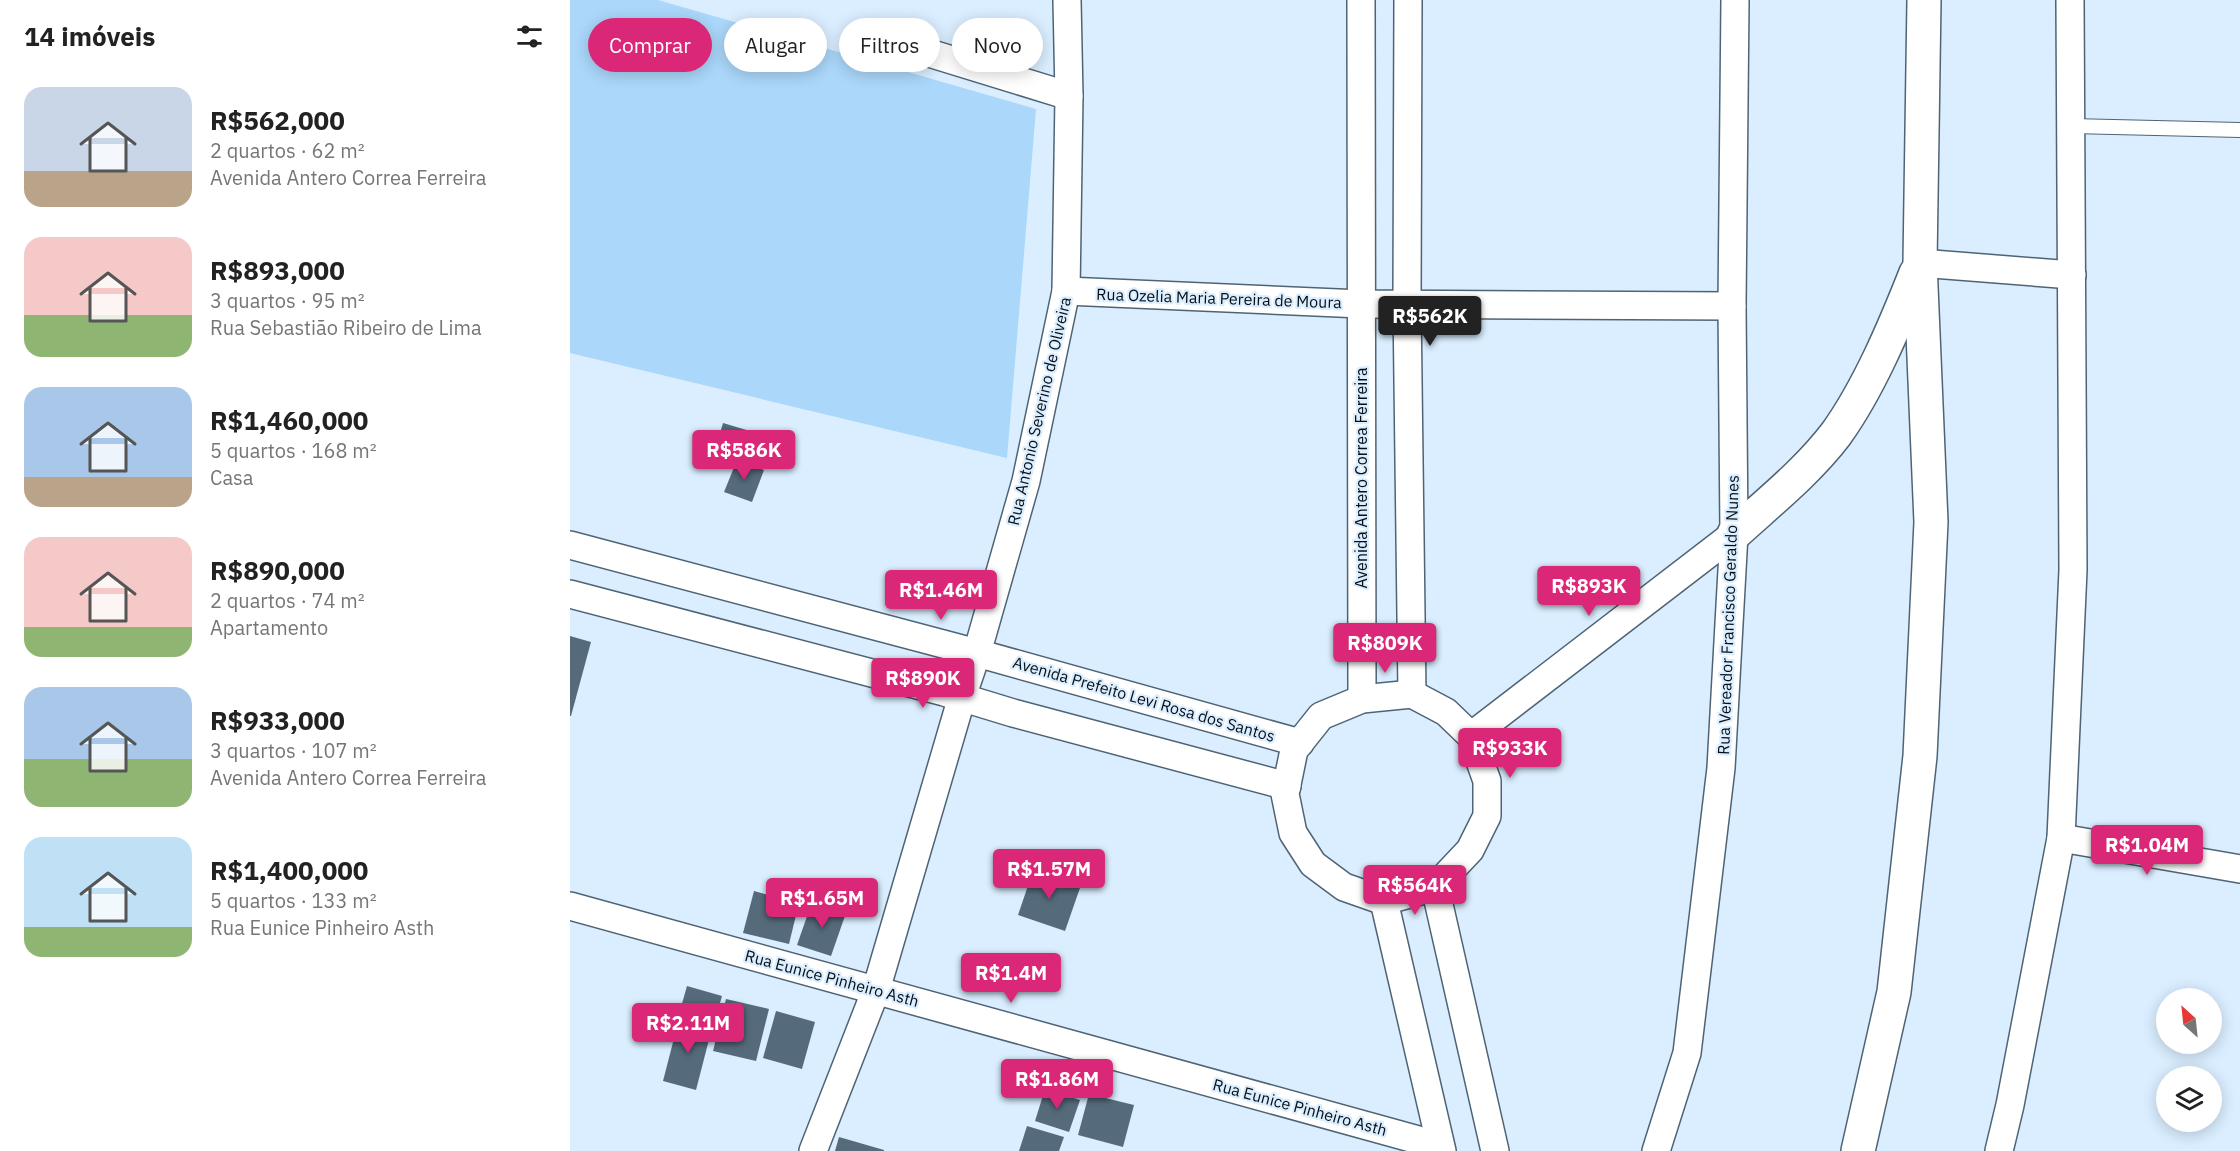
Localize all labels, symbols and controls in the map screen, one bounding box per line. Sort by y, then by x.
chip: Comprar [588,18,712,72]
chip: Alugar [724,18,827,72]
chip: Filtros [839,18,940,72]
chip: Novo [952,18,1043,72]
text: 14 imóveis [24,19,155,53]
icon: filters [513,20,546,53]
text: R$562,000 [210,103,345,137]
icon: home [72,111,144,183]
text: 2 quartos · 62 m² [210,137,365,164]
text: Avenida Antero Correa Ferreira [210,164,486,191]
text: R$893,000 [210,253,345,287]
icon: home [72,261,144,333]
street label: Rua Ozelia Maria Pereira de Moura [1096,284,1342,312]
text: 3 quartos · 95 m² [210,287,365,314]
street label: Rua Antonio Severino de Oliveira [1003,294,1075,527]
pin: R$562K [1381,296,1479,347]
text: R$562K [1392,302,1468,329]
text: Rua Sebastião Ribeiro de Lima [210,314,482,341]
street label: Avenida Antero Correa Ferreira [1351,367,1371,589]
text: R$1,460,000 [210,403,368,437]
icon: home [72,411,144,483]
pin: R$586K [695,430,793,481]
text: R$586K [706,436,782,463]
text: 5 quartos · 168 m² [210,437,377,464]
text: Casa [210,464,254,491]
street label: Rua Vereador Francisco Geraldo Nunes [1713,475,1743,755]
text: R$890,000 [210,553,345,587]
icon: home [72,561,144,633]
pin: R$893K [1540,566,1638,617]
pin: R$1.46M [886,570,996,621]
text: R$893K [1551,572,1627,599]
text: R$1.46M [899,576,983,603]
text: 2 quartos · 74 m² [210,587,365,614]
text: Apartamento [210,614,328,641]
pin: R$809K [1336,623,1434,674]
text: R$809K [1347,629,1423,656]
street label: Avenida Prefeito Levi Rosa dos Santos [1011,652,1277,746]
pin: R$890K [874,658,972,709]
text: R$890K [885,664,961,691]
text: R$933,000 [210,703,345,737]
icon: home [72,711,144,783]
pin: R$933K [1461,728,1559,779]
text: R$933K [1472,734,1548,761]
text: 3 quartos · 107 m² [210,737,377,764]
text: Avenida Antero Correa Ferreira [210,764,486,791]
pin: R$1.04M [2092,825,2202,876]
text: R$1.04M [2105,831,2189,858]
pin: R$1.57M [994,849,1104,900]
text: R$1,400,000 [210,853,368,887]
text: R$1.57M [1007,855,1091,882]
icon: home [72,861,144,933]
pin: R$564K [1366,865,1464,916]
text: R$564K [1377,871,1453,898]
pin: R$1.65M [767,878,877,929]
text: R$1.65M [780,884,864,911]
text: 5 quartos · 133 m² [210,887,377,914]
text: Rua Eunice Pinheiro Asth [210,914,434,941]
street label: Rua Eunice Pinheiro Asth [743,945,921,1011]
pin: R$1.4M [962,953,1060,1004]
text: R$1.4M [975,959,1047,986]
north arrow [2156,988,2222,1054]
map controls [2156,988,2222,1132]
pin: R$2.11M [633,1003,743,1054]
text: R$2.11M [646,1009,730,1036]
pin: R$1.86M [1002,1059,1112,1110]
text: R$1.86M [1015,1065,1099,1092]
button: layers [2156,1066,2222,1132]
street label: Rua Eunice Pinheiro Asth [1211,1074,1389,1140]

